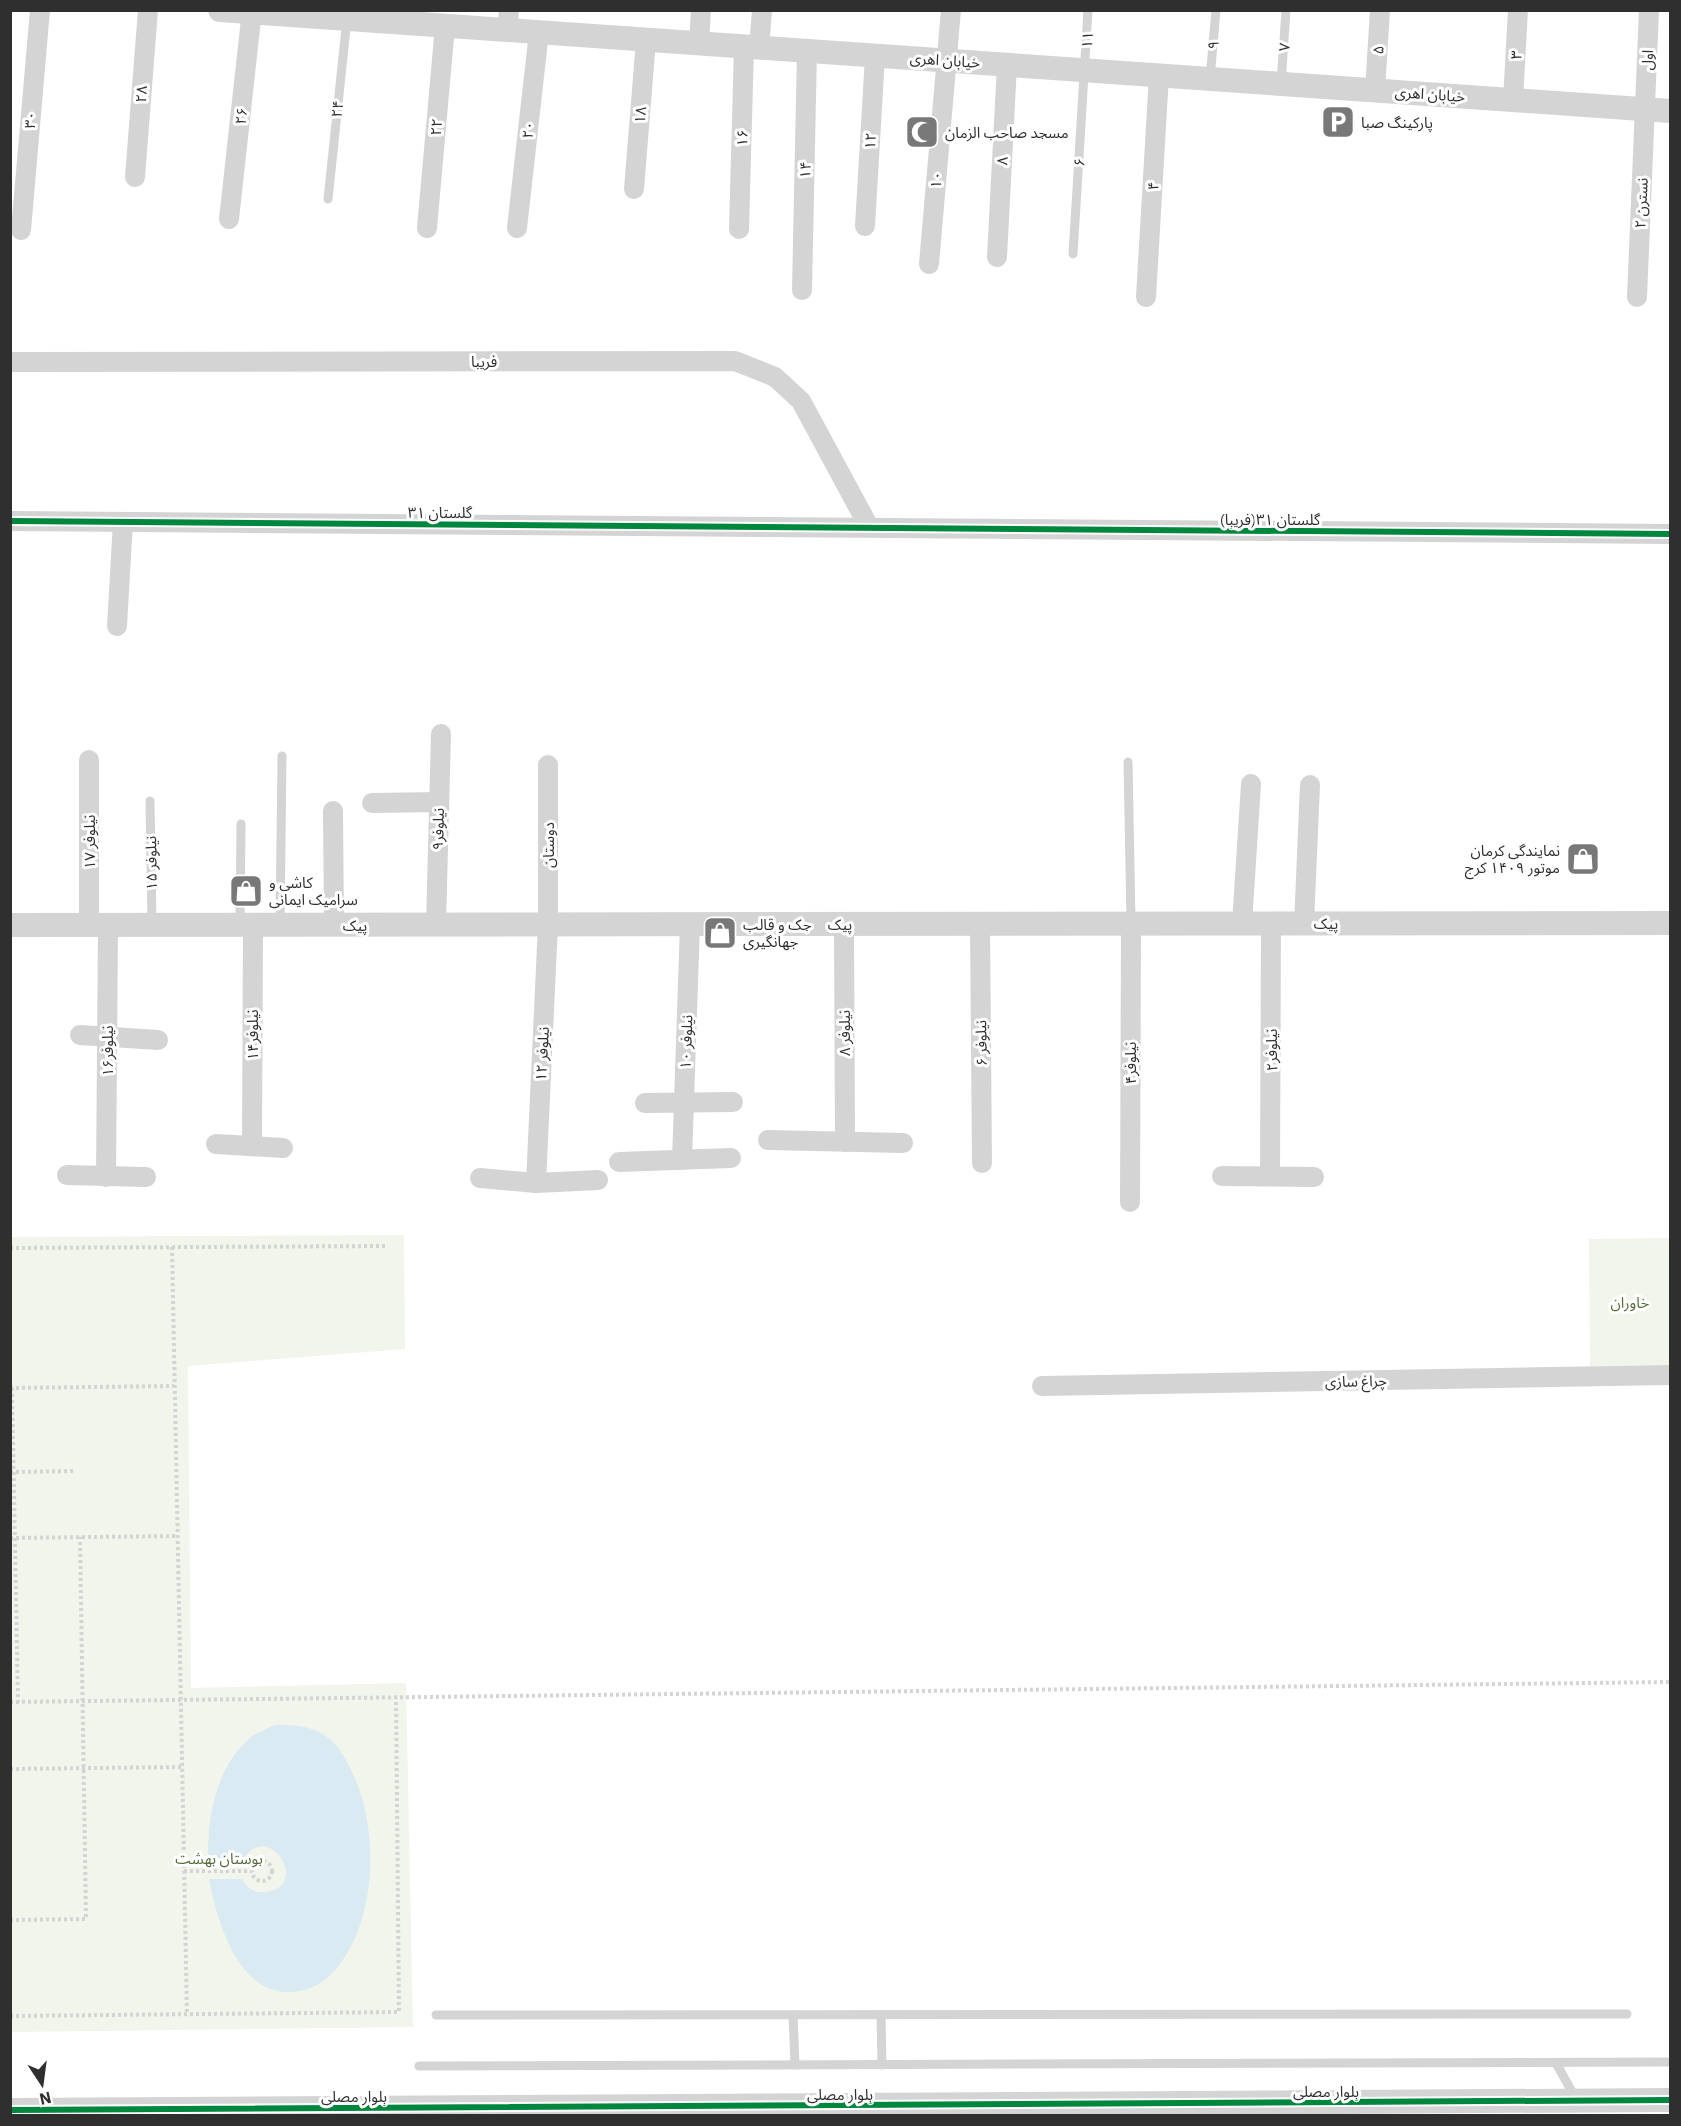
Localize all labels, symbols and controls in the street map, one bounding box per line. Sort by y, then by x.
street label: ۱۱ [1077,31,1097,49]
street label: ۹ [1203,40,1223,50]
street label: ۷ [1274,42,1294,52]
street label: ۵ [1368,45,1388,55]
street label: خیابان اهری [909,48,981,72]
street label: اول [1637,49,1657,71]
street label: ۳ [1506,50,1526,60]
street label: خیابان اهری [1394,82,1466,106]
street label: ۲۸ [131,84,151,103]
street label: ۲۴ [327,99,347,119]
parking icon: پارکینگ صبا [1320,104,1356,140]
street label: ۱۸ [630,105,650,124]
street label: ۲۶ [231,106,251,126]
street label: ۳۰ [20,111,40,129]
place label: پارکینگ صبا [1361,113,1433,133]
mosque icon: مسجد صاحب الزمان [904,114,940,150]
street label: ۲۲ [426,118,446,136]
street label: ۲۰ [518,120,538,140]
place label: مسجد صاحب الزمان [945,123,1069,142]
street label: ۱۶ [732,129,752,147]
street label: ۱۲ [860,132,880,150]
street label: ۸ [992,156,1012,166]
street label: ۶ [1069,157,1089,167]
street label: ۱۴ [795,161,815,179]
street label: ۱۰ [926,171,946,189]
street label: نسترن ۲ [1630,177,1652,229]
street label: ۴ [1143,181,1163,191]
street label: فریبا [471,352,497,371]
street label: گلستان ۳۱ [408,503,473,522]
street label: گلستان ۳۱(فریبا) [1220,510,1321,529]
street label: نیلوفر۹ [428,808,448,850]
street label: نیلوفر ۱۷ [80,815,99,869]
street label: دوستان [539,822,558,868]
street label: نیلوفر ۱۵ [141,836,161,890]
place label: نمایندگی کرمان موتور ۱۴۰۹ کرج [1465,841,1560,880]
shop icon: نمایندگی کرمان موتور ۱۴۰۹ کرج [1565,841,1601,877]
shop icon: کاشی و سرامیک ایمانی [228,873,264,909]
place label: کاشی و سرامیک ایمانی [269,873,358,909]
street label: پیک [1314,914,1338,934]
shop icon: جک و قالب جهانگیری [702,915,738,951]
place label: جک و قالب جهانگیری [743,915,812,951]
street label: پیک [828,915,852,935]
street label: پیک [343,916,367,936]
street label: نیلوفر۱۴ [243,1009,262,1061]
street label: نیلوفر ۸ [835,1010,854,1056]
street label: نیلوفر ۱۰ [676,1014,696,1070]
street label: نیلوفر ۶ [971,1020,991,1066]
street label: نیلوفر۱۶ [98,1025,117,1077]
street label: نیلوفر ۱۲ [531,1026,553,1082]
street label: نیلوفر۲ [1262,1029,1281,1071]
street label: نیلوفر۴ [1121,1042,1140,1084]
park label: خاوران [1611,1293,1650,1312]
street label: چراغ سازی [1325,1371,1387,1394]
park label: بوستان بهشت [175,1849,263,1868]
north arrow [12,2054,72,2114]
street label: بلوار مصلی [1293,2082,1359,2101]
street label: بلوار مصلی [807,2085,873,2104]
street label: بلوار مصلی [321,2087,387,2106]
text: N [37,2088,53,2110]

